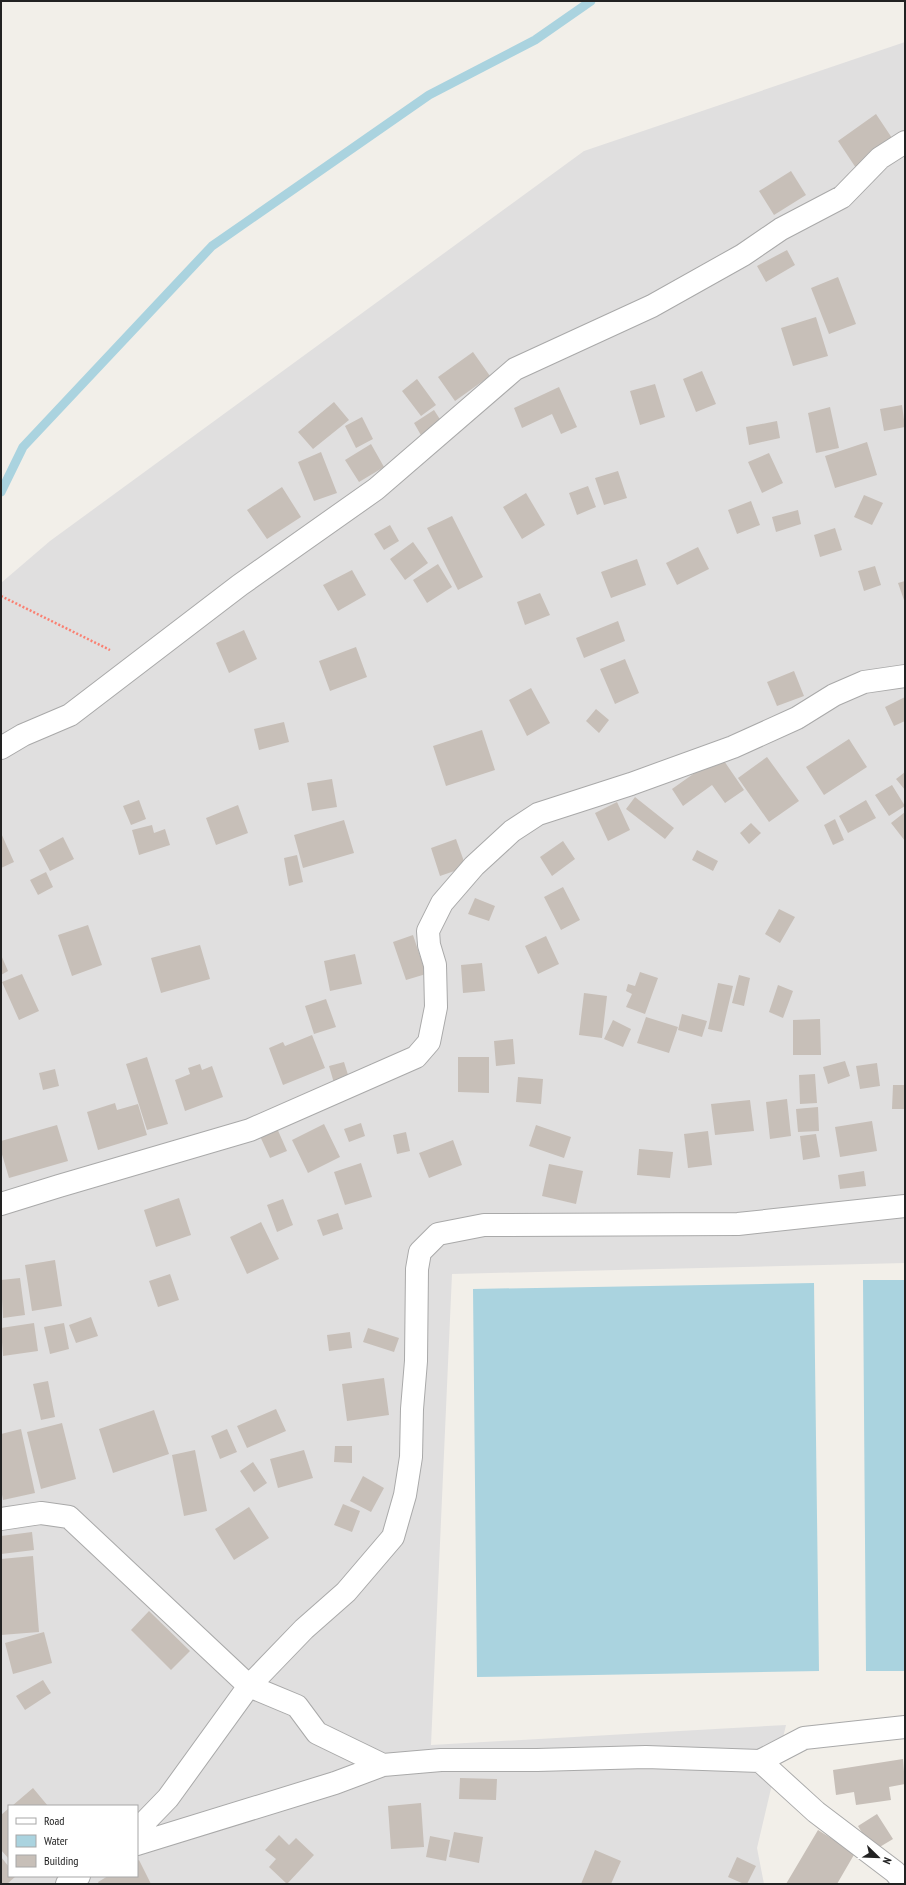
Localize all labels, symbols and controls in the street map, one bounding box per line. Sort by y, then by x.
legend [8,1805,138,1877]
text: Road [44,1813,64,1828]
text: Water [44,1833,69,1848]
north arrow [858,1837,898,1877]
text: Building [44,1853,79,1868]
text: N [880,1855,895,1866]

